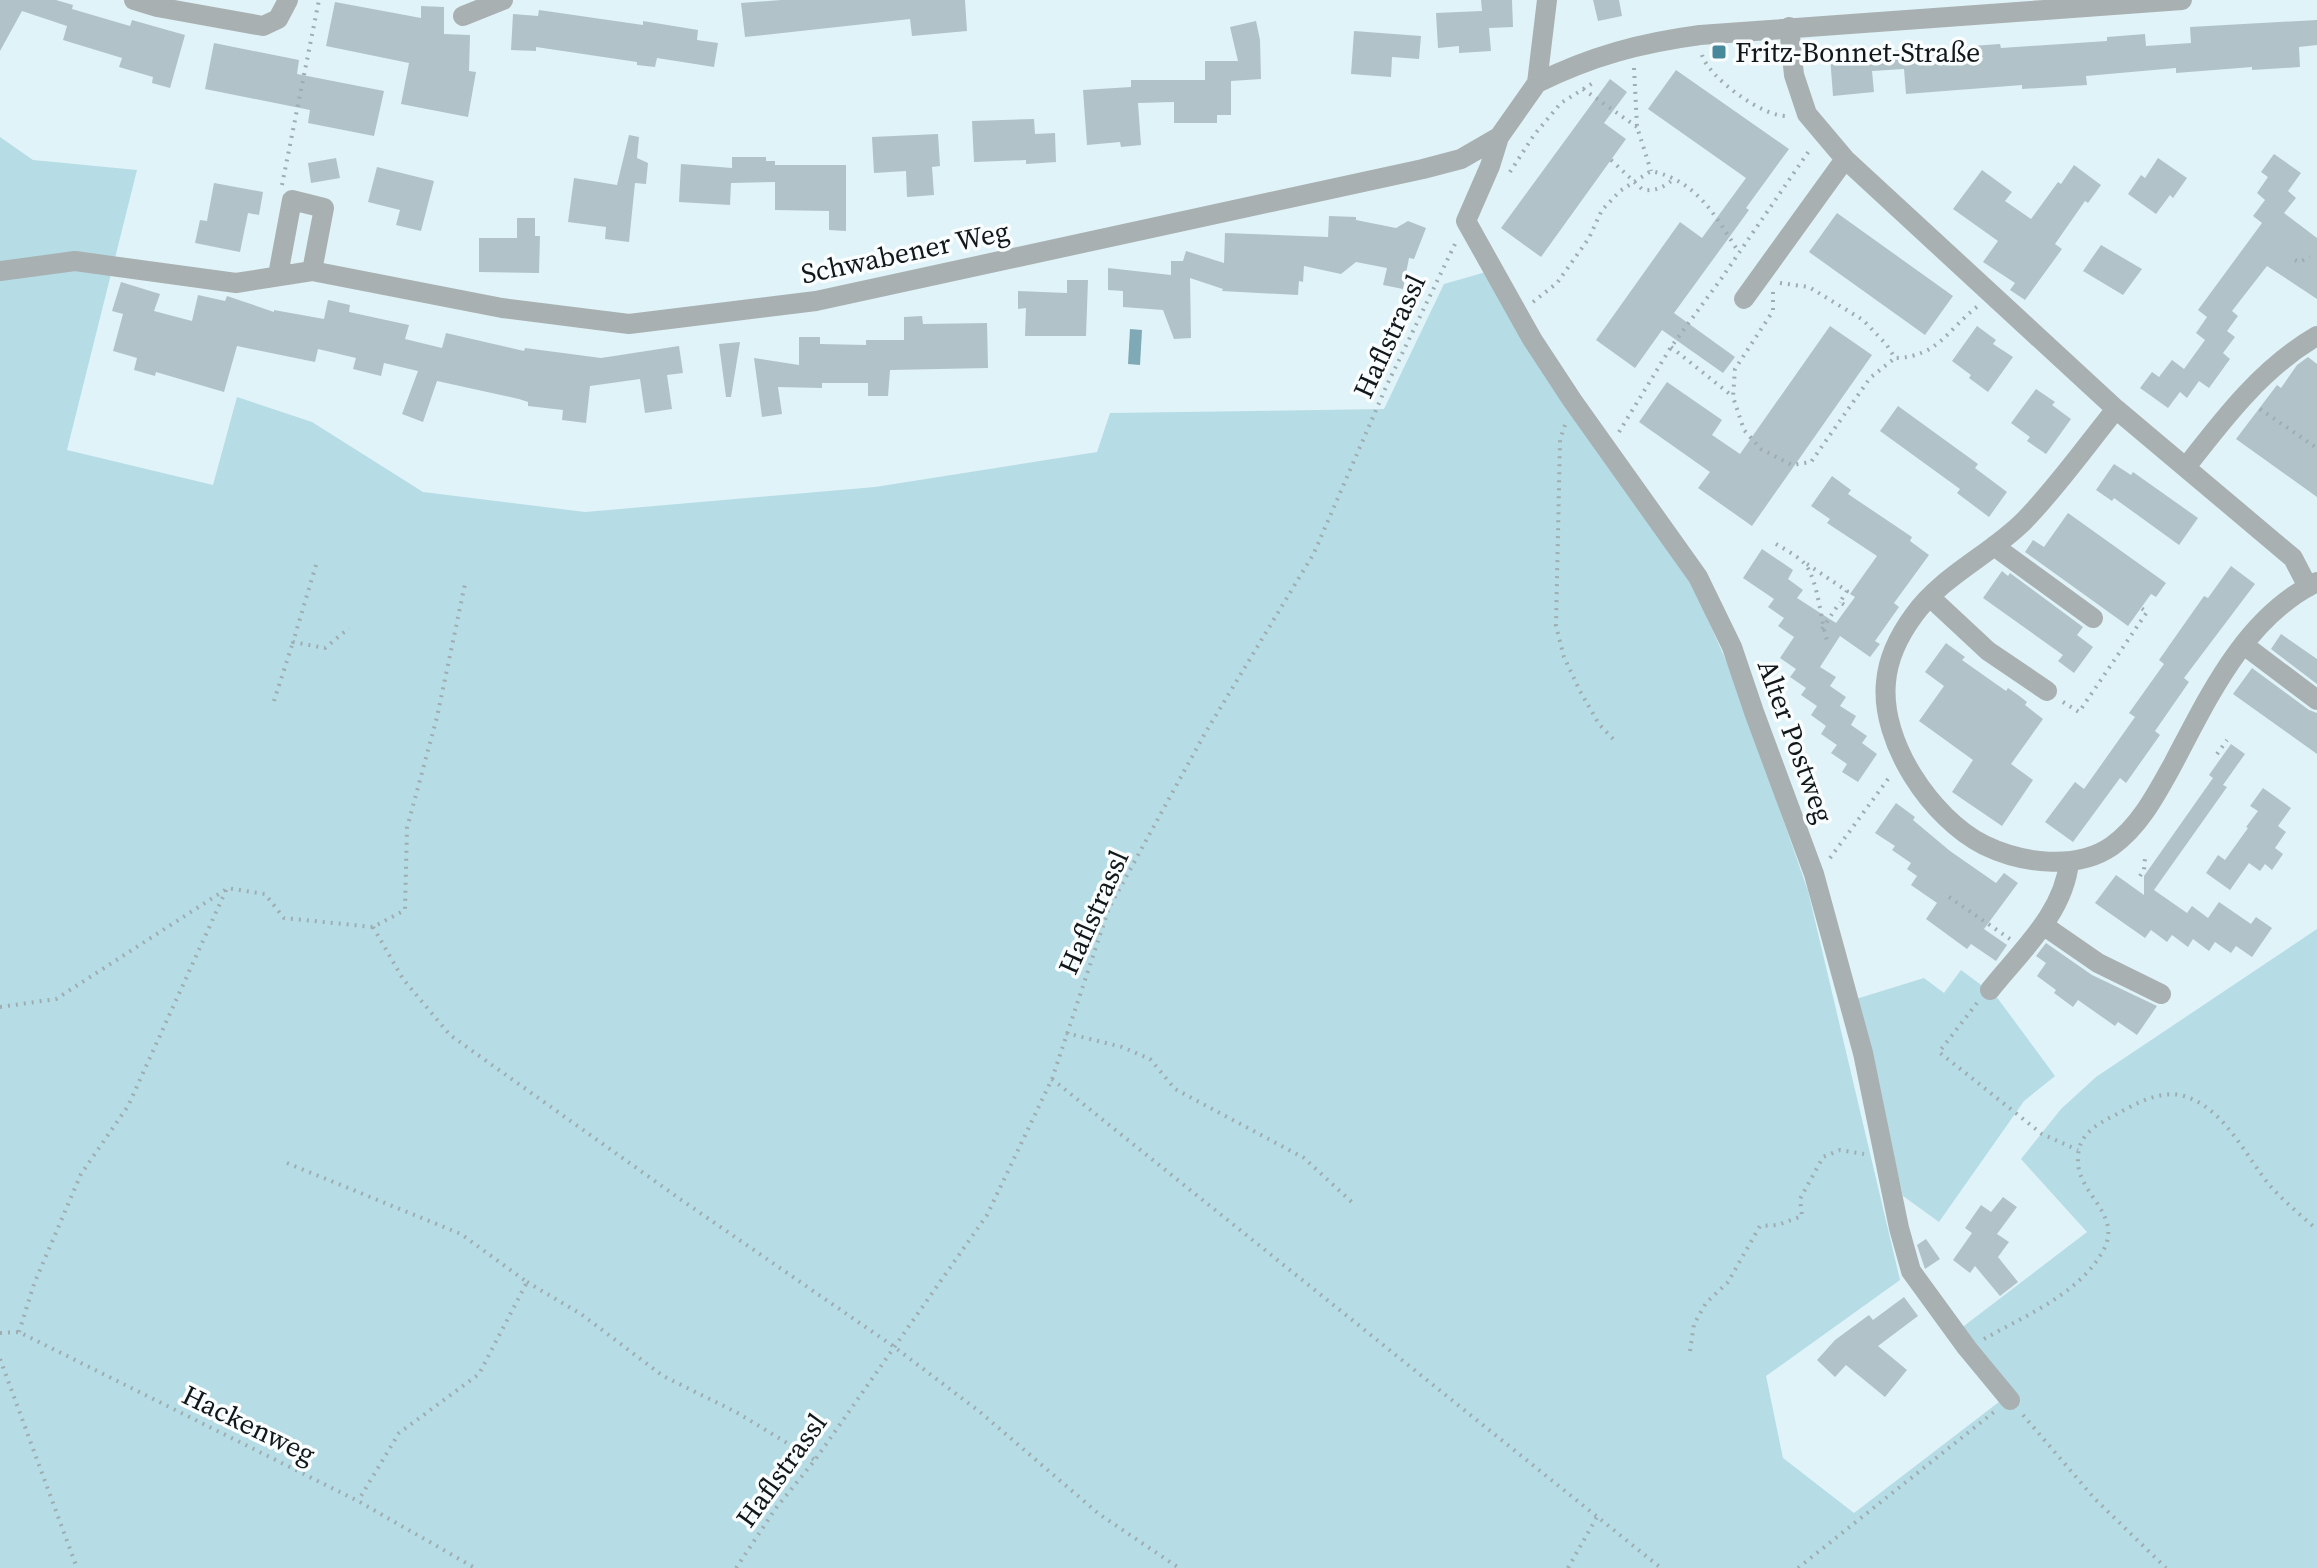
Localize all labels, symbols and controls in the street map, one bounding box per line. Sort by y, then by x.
place label: Fritz-Bonnet-Straße [1735,33,1980,71]
marker: Fritz-Bonnet-Straße [1710,43,1728,61]
street label: Schwabener Weg [797,211,1013,293]
street label: Haflstrassl [1344,268,1434,404]
street label: Alter Postweg [1749,654,1843,828]
street label: Haflstrassl [1049,844,1137,980]
street label: Hackenweg [176,1375,322,1473]
street label: Haflstrassl [727,1405,835,1535]

